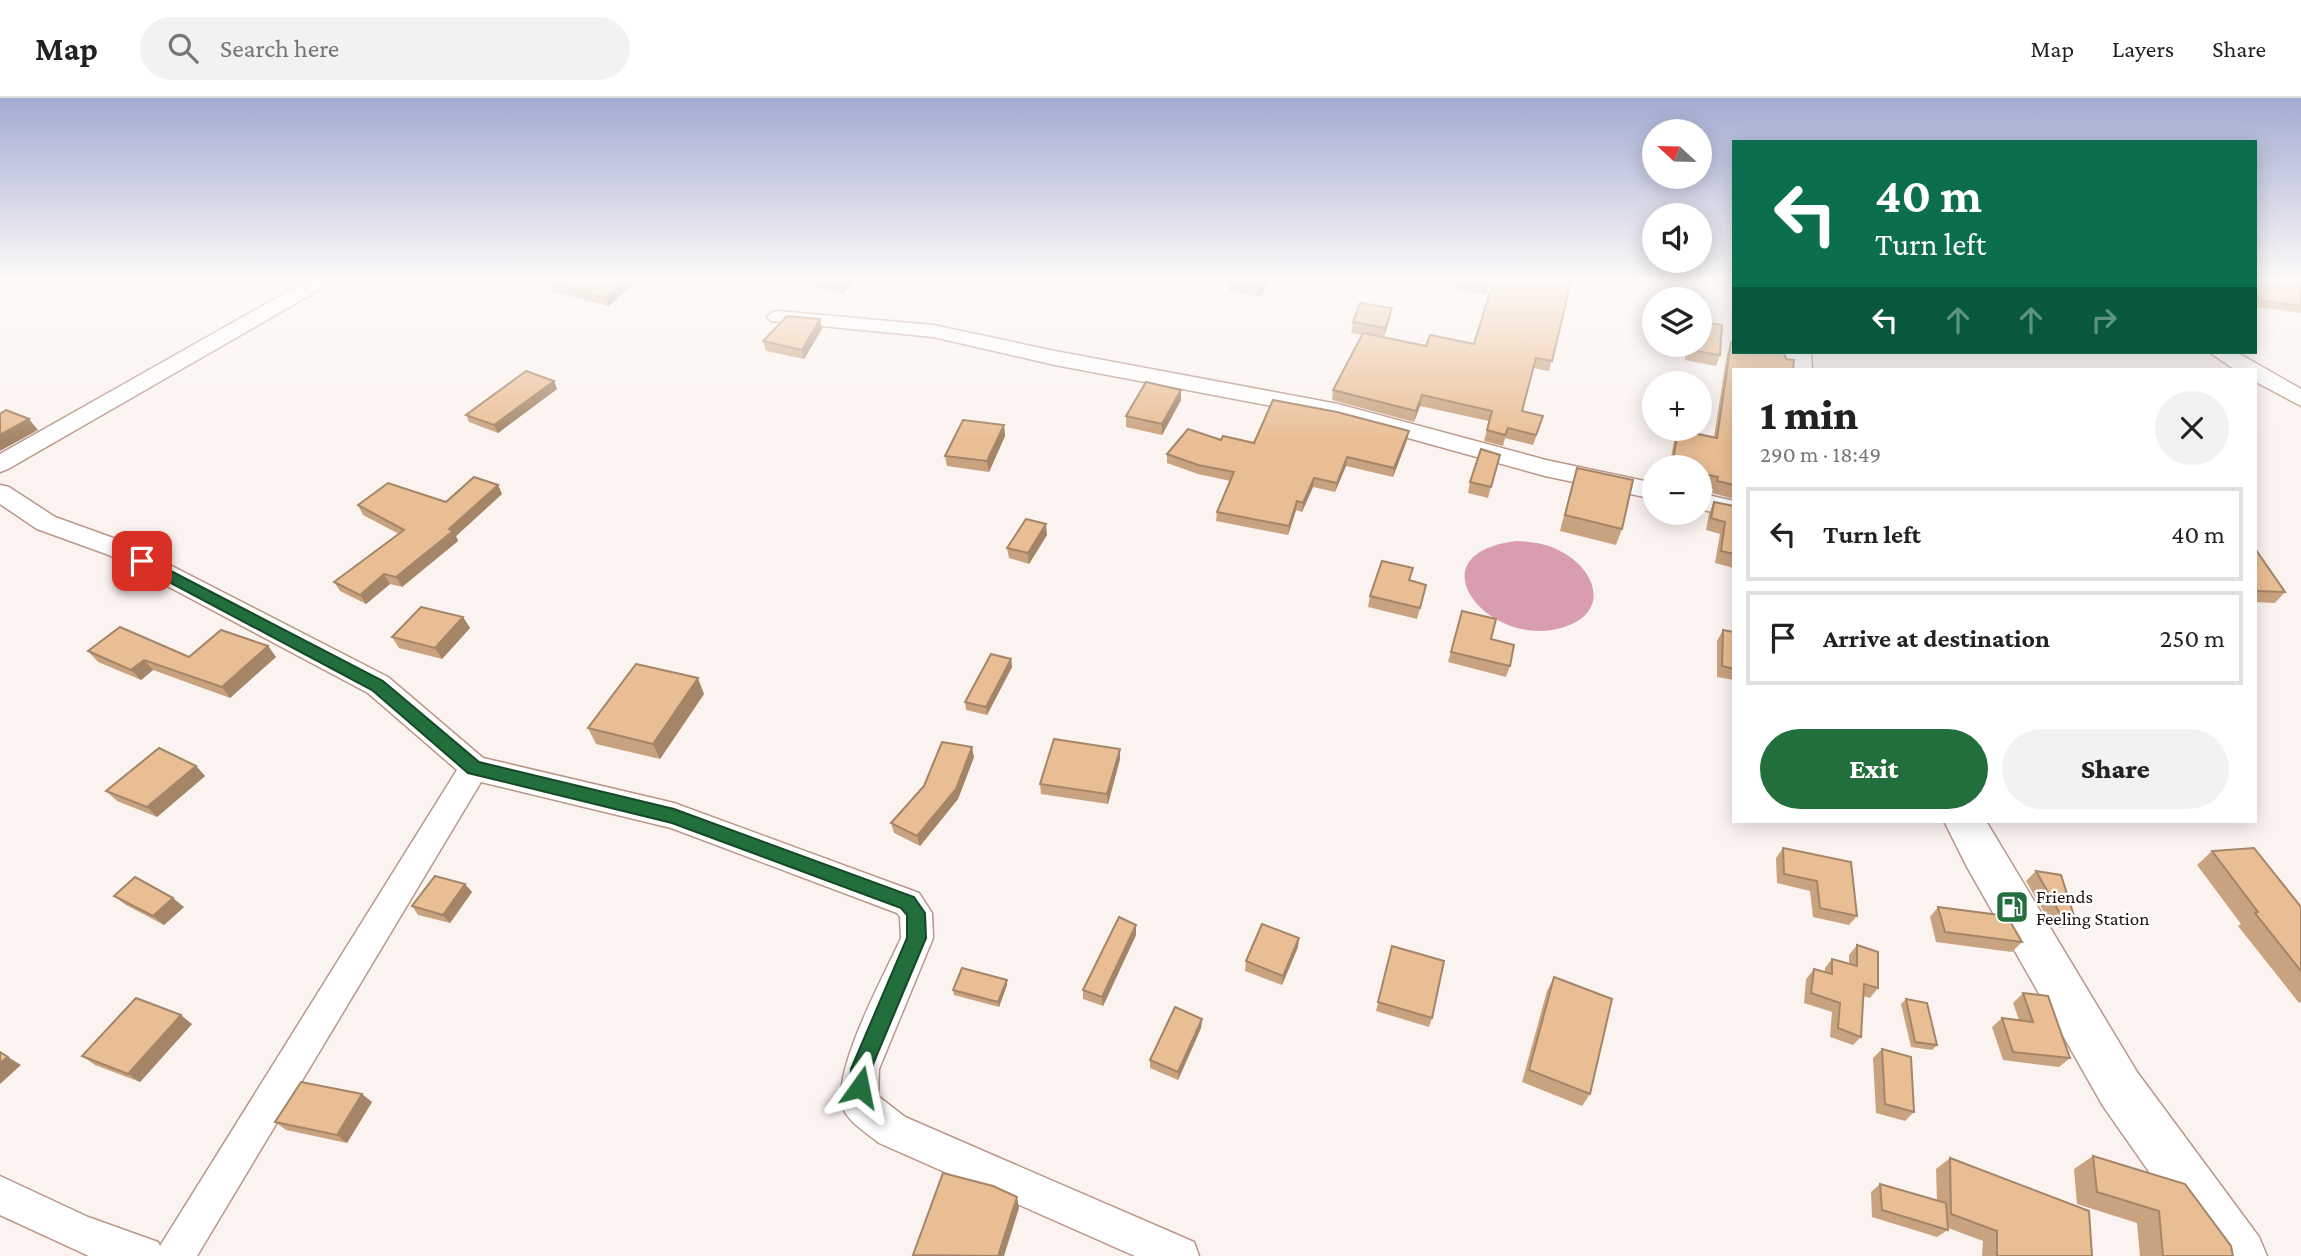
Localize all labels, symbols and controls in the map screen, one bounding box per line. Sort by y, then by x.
search box [140,17,630,80]
icon: search [164,29,202,67]
text: Map [35,30,98,67]
text: Search here [220,34,339,63]
text: Map [2030,35,2074,62]
text: Layers [2112,35,2174,62]
text: Share [2212,35,2266,62]
north arrow [1642,119,1712,189]
map controls [1642,119,1712,525]
icon: left [1760,168,1851,259]
text: 40 m [1875,168,1982,223]
button: sound [1642,203,1712,273]
text: Turn left [1875,226,1986,262]
button: layers [1642,287,1712,357]
icon: left [1866,301,1904,339]
icon: ahead [1939,301,1977,339]
icon: ahead [2012,301,2050,339]
icon: right [2085,301,2123,339]
button: + [1642,371,1712,441]
text: 1 min [1760,391,1858,438]
button: close [2155,391,2229,465]
text: 290 m · 18:49 [1760,441,1881,467]
button: − [1642,455,1712,525]
icon: left [1764,515,1802,553]
text: Turn left [1823,520,1921,549]
text: 40 m [2171,520,2225,549]
pin [112,531,172,591]
icon: arrive [123,542,161,580]
icon: arrive [1764,619,1802,657]
text: Arrive at destination [1823,624,2050,653]
text: 250 m [2160,624,2225,653]
button: Exit [1760,729,1988,809]
button: Share [2002,729,2229,809]
place label: Friends Feeling Station [2036,886,2149,929]
fuel station icon: Friends Feeling Station [1993,888,2031,926]
position arrow [823,1050,897,1124]

